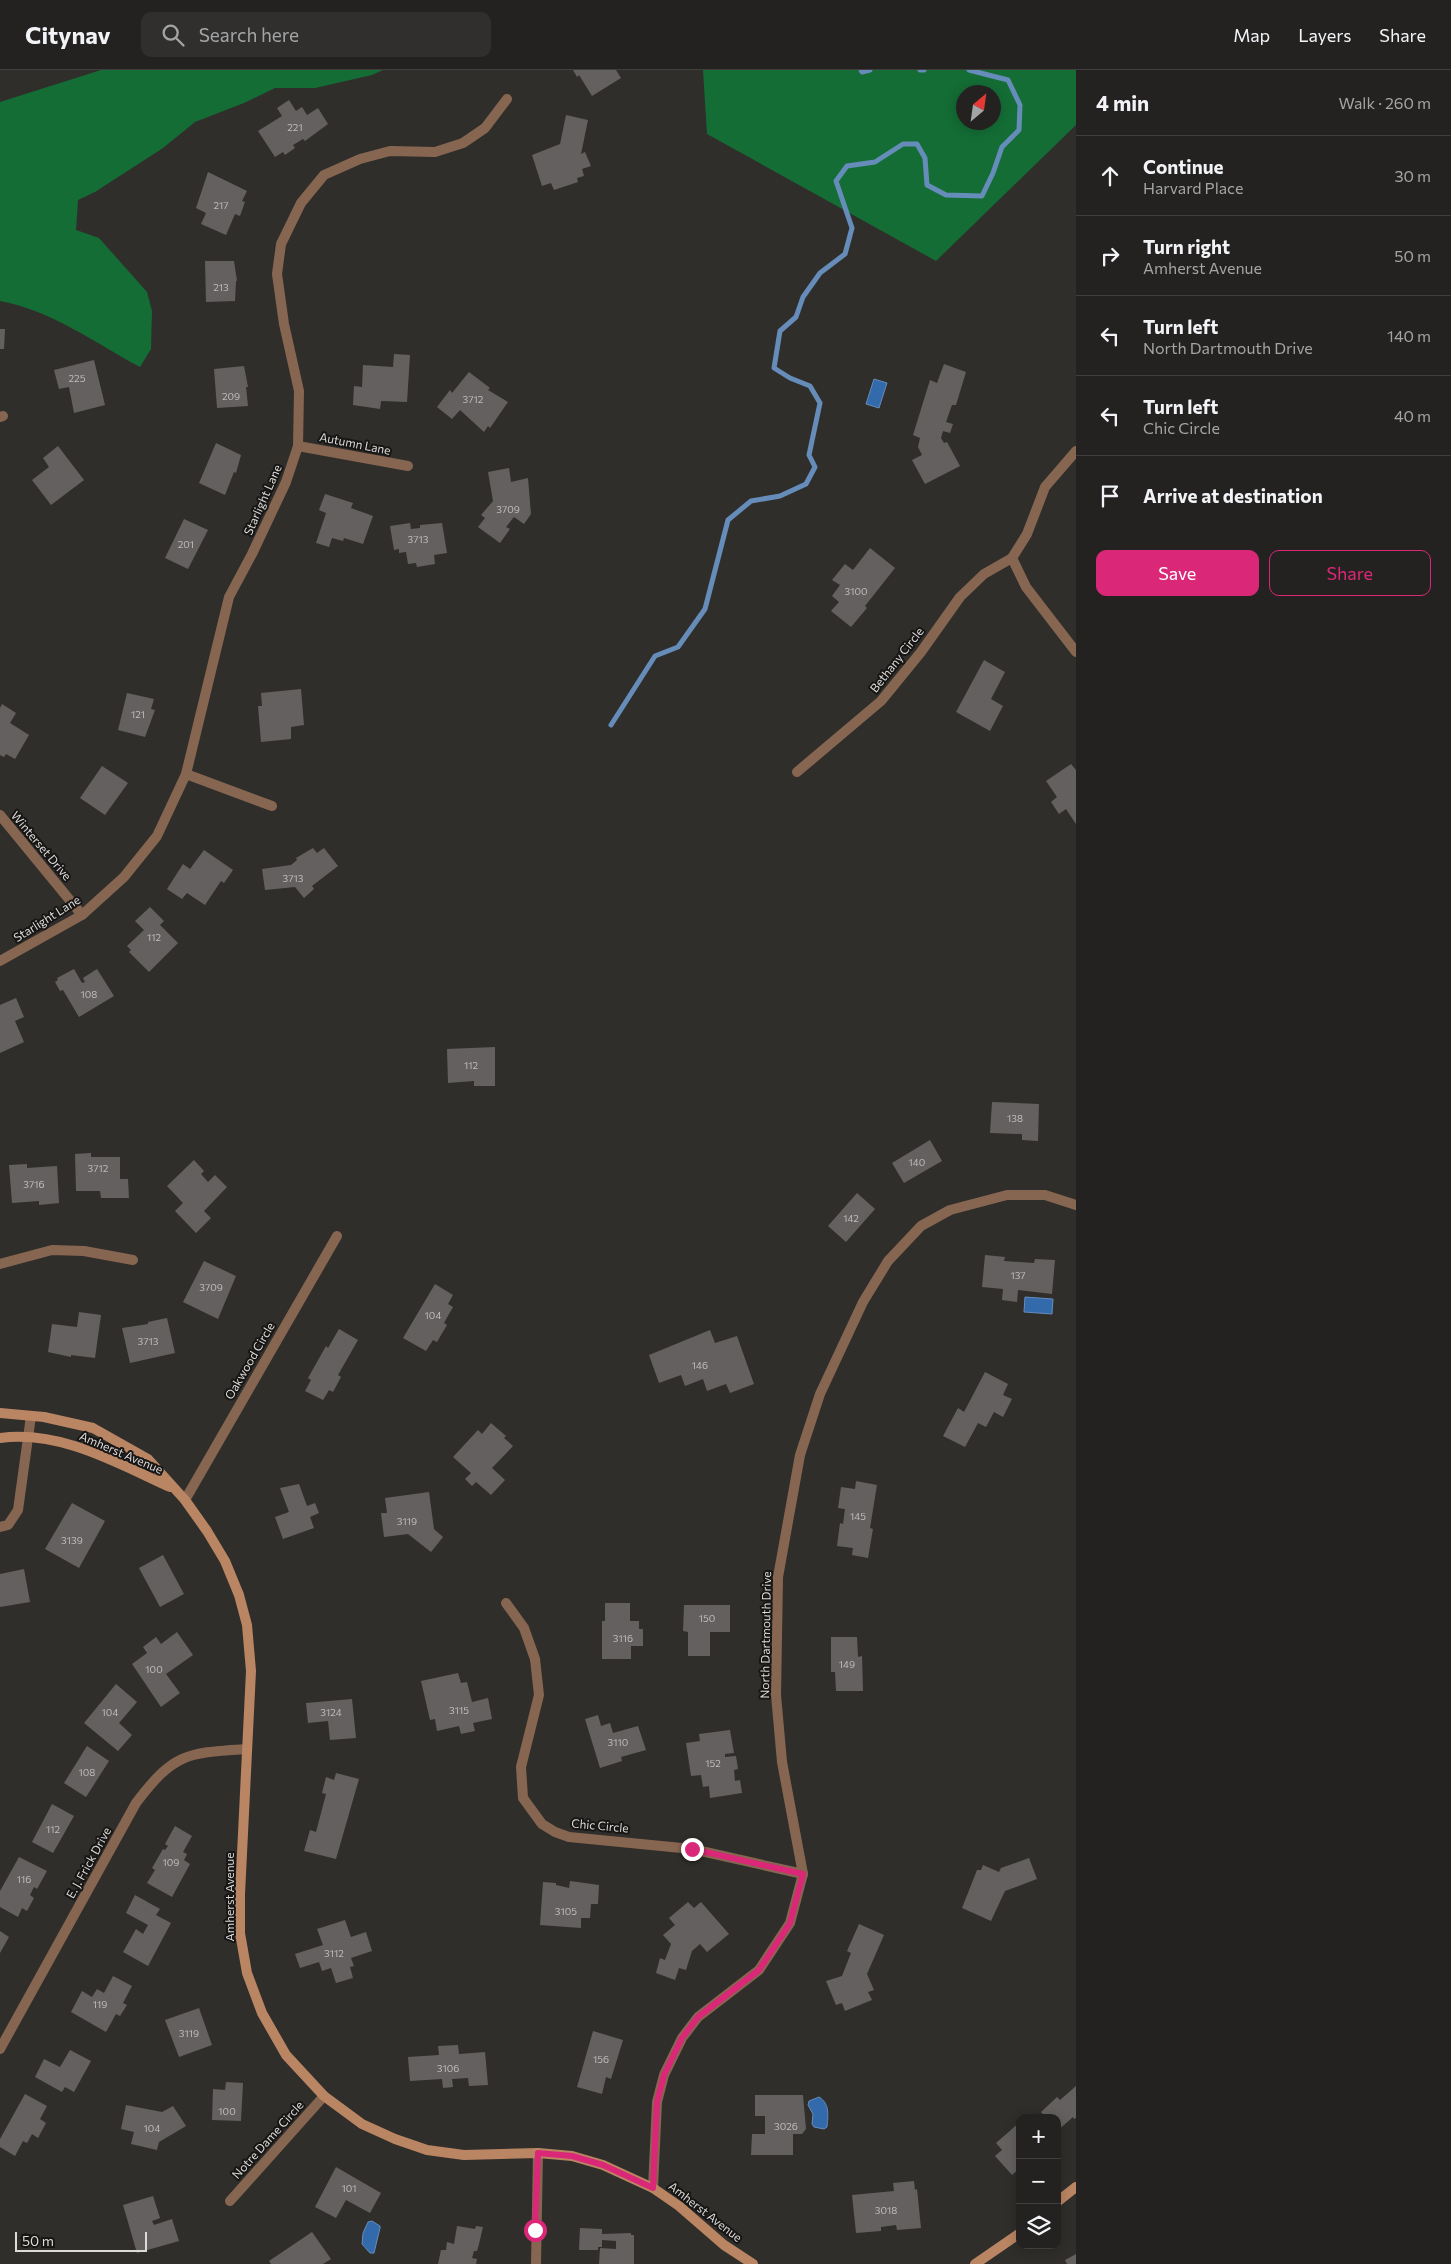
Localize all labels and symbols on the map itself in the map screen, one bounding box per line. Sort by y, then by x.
north arrow [956,85,1001,130]
house number: 221 [287,121,303,133]
house number: 217 [213,199,229,211]
house number: 213 [213,281,229,293]
house number: 225 [69,372,86,384]
house number: 209 [222,390,240,402]
house number: 3712 [463,393,484,405]
street label: Autumn Lane [318,429,392,457]
street label: Starlight Lane [240,462,284,537]
house number: 3709 [496,503,520,515]
house number: 3713 [408,533,429,545]
house number: 201 [178,538,194,550]
house number: 3100 [844,585,868,597]
street label: Bethany Circle [867,624,926,695]
house number: 121 [131,708,145,720]
street label: Winterset Drive [9,808,75,883]
house number: 3713 [283,872,304,884]
street label: Starlight Lane [11,892,82,944]
house number: 112 [147,931,161,943]
house number: 108 [81,988,97,1000]
house number: 112 [464,1059,478,1071]
house number: 138 [1007,1112,1023,1124]
house number: 140 [909,1156,925,1168]
house number: 3712 [88,1162,109,1174]
house number: 3716 [23,1178,45,1190]
house number: 142 [843,1212,859,1224]
house number: 137 [1010,1269,1026,1281]
house number: 3709 [199,1281,223,1293]
house number: 104 [425,1309,441,1321]
street label: Oakwood Circle [221,1319,277,1402]
house number: 3713 [138,1335,159,1347]
house number: 146 [692,1359,708,1371]
street label: Amherst Avenue [78,1428,165,1476]
house number: 145 [850,1510,866,1522]
house number: 3119 [397,1515,417,1527]
house number: 3139 [61,1534,83,1546]
street label: North Dartmouth Drive [757,1571,773,1699]
house number: 150 [699,1612,715,1624]
house number: 3116 [613,1632,633,1644]
house number: 149 [839,1658,855,1670]
house number: 100 [145,1663,163,1675]
house number: 3115 [449,1704,469,1716]
house number: 104 [102,1706,118,1718]
house number: 3124 [320,1706,342,1718]
house number: 3110 [608,1736,628,1748]
house number: 152 [705,1757,721,1769]
house number: 108 [79,1766,95,1778]
street label: Chic Circle [571,1816,629,1834]
house number: 112 [46,1823,60,1835]
street label: E. J. Frick Drive [63,1824,114,1901]
route end [681,1838,704,1861]
street label: Amherst Avenue [222,1852,236,1942]
house number: 109 [163,1856,179,1868]
house number: 116 [17,1873,31,1885]
house number: 3105 [555,1905,577,1917]
house number: 3112 [324,1947,344,1959]
house number: 119 [93,1998,107,2010]
house number: 3119 [179,2027,199,2039]
house number: 156 [593,2053,609,2065]
house number: 3106 [437,2062,459,2074]
street label: Notre Dame Circle [229,2098,306,2181]
house number: 100 [218,2105,236,2117]
house number: 3026 [774,2120,798,2132]
house number: 104 [144,2122,160,2134]
street label: Amherst Avenue [666,2178,745,2244]
house number: 101 [341,2182,357,2194]
house number: 3018 [875,2204,897,2216]
route start [524,2219,547,2242]
scale bar [15,2229,148,2252]

